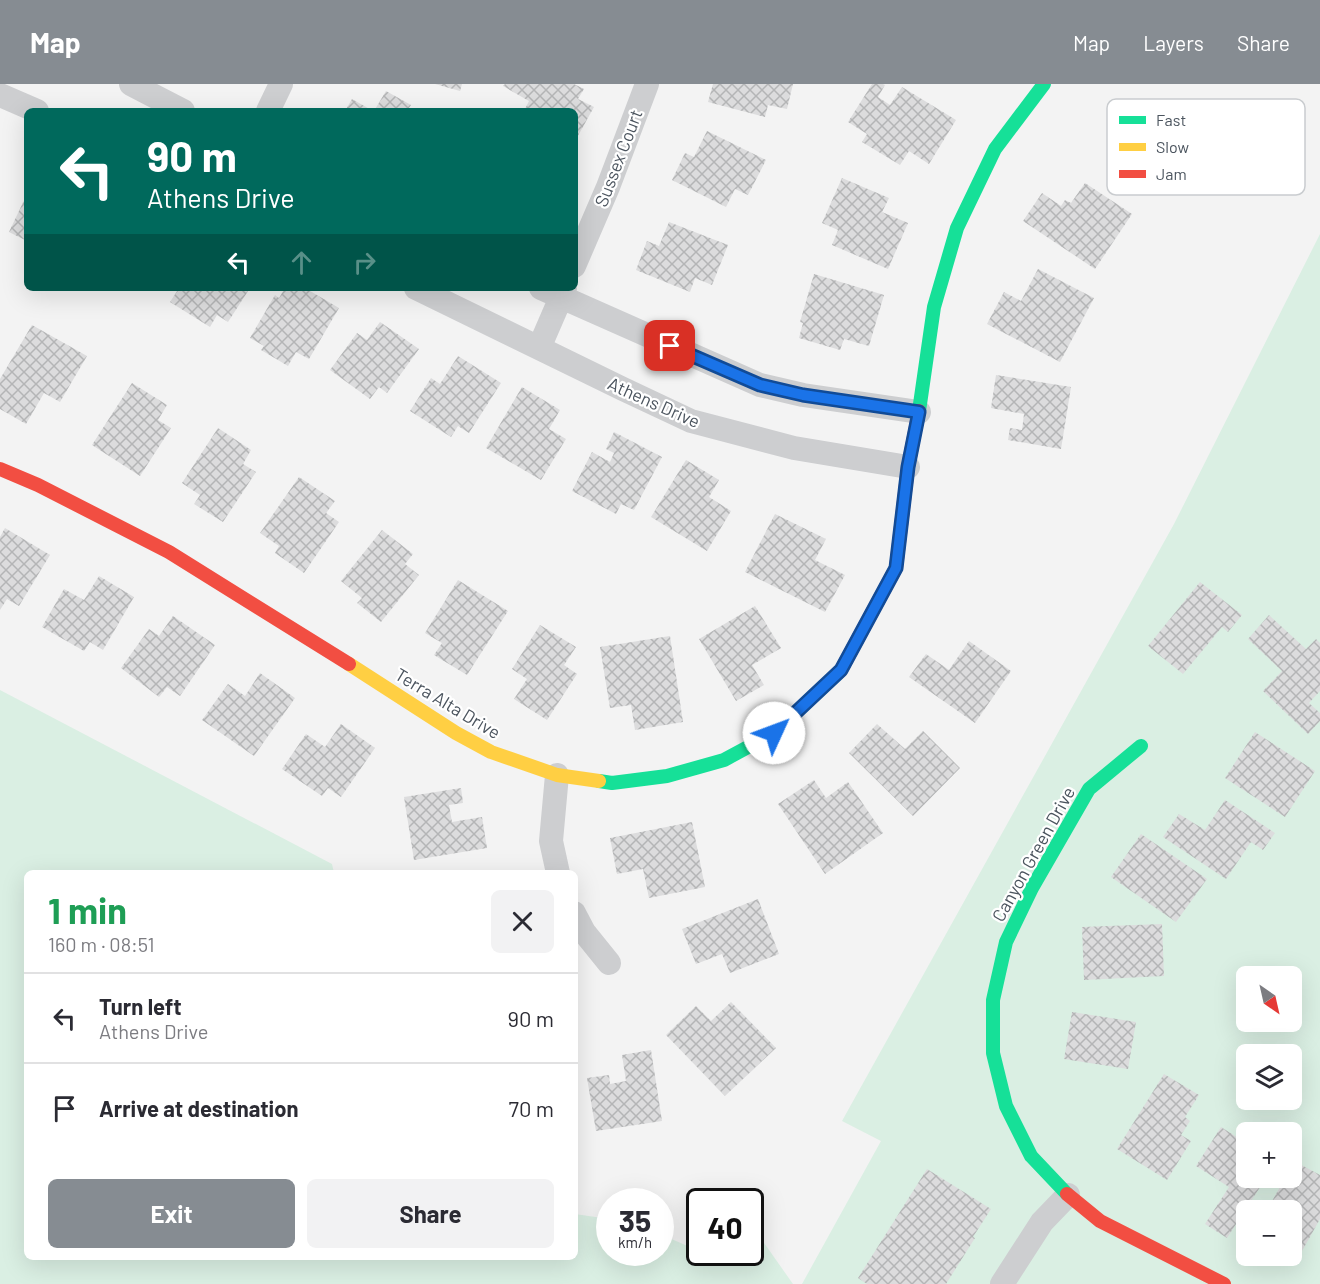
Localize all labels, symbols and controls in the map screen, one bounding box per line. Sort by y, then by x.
text: Map [30,25,81,59]
text: Map [1073,30,1110,55]
text: Layers [1143,30,1204,55]
text: Share [1237,30,1290,55]
legend [1107,99,1305,195]
street label: Sussex Court [589,106,647,210]
text: Fast [1156,110,1186,129]
text: 90 m [147,130,237,180]
icon: left [48,132,126,210]
text: Slow [1156,137,1189,156]
text: Jam [1156,164,1187,183]
text: Athens Drive [147,181,295,213]
icon: left [222,246,255,279]
icon: ahead [285,246,318,279]
icon: right [348,246,381,279]
pin [644,320,695,371]
icon: arrive [653,329,686,362]
street label: Athens Drive [605,372,703,432]
street label: Terra Alta Drive [391,663,505,743]
position arrow [742,701,806,765]
street label: Canyon Green Drive [987,783,1079,925]
text: 1 min [48,888,127,931]
button: close [491,890,554,953]
text: 160 m · 08:51 [48,932,155,956]
north arrow [1236,966,1302,1032]
map controls [1236,966,1302,1266]
text: Turn left [99,993,182,1019]
icon: left [48,1002,81,1035]
text: 90 m [508,1005,554,1031]
text: Athens Drive [99,1019,208,1043]
button: layers [1236,1044,1302,1110]
icon: arrive [48,1092,81,1125]
text: Arrive at destination [99,1095,298,1121]
text: 70 m [509,1095,554,1121]
button: + [1236,1122,1302,1188]
button: Exit [48,1179,295,1248]
button: Share [307,1179,554,1248]
speed limit sign: 40 [686,1188,764,1266]
button: − [1236,1200,1302,1266]
text: 35 [619,1202,651,1238]
text: km/h [618,1233,652,1251]

